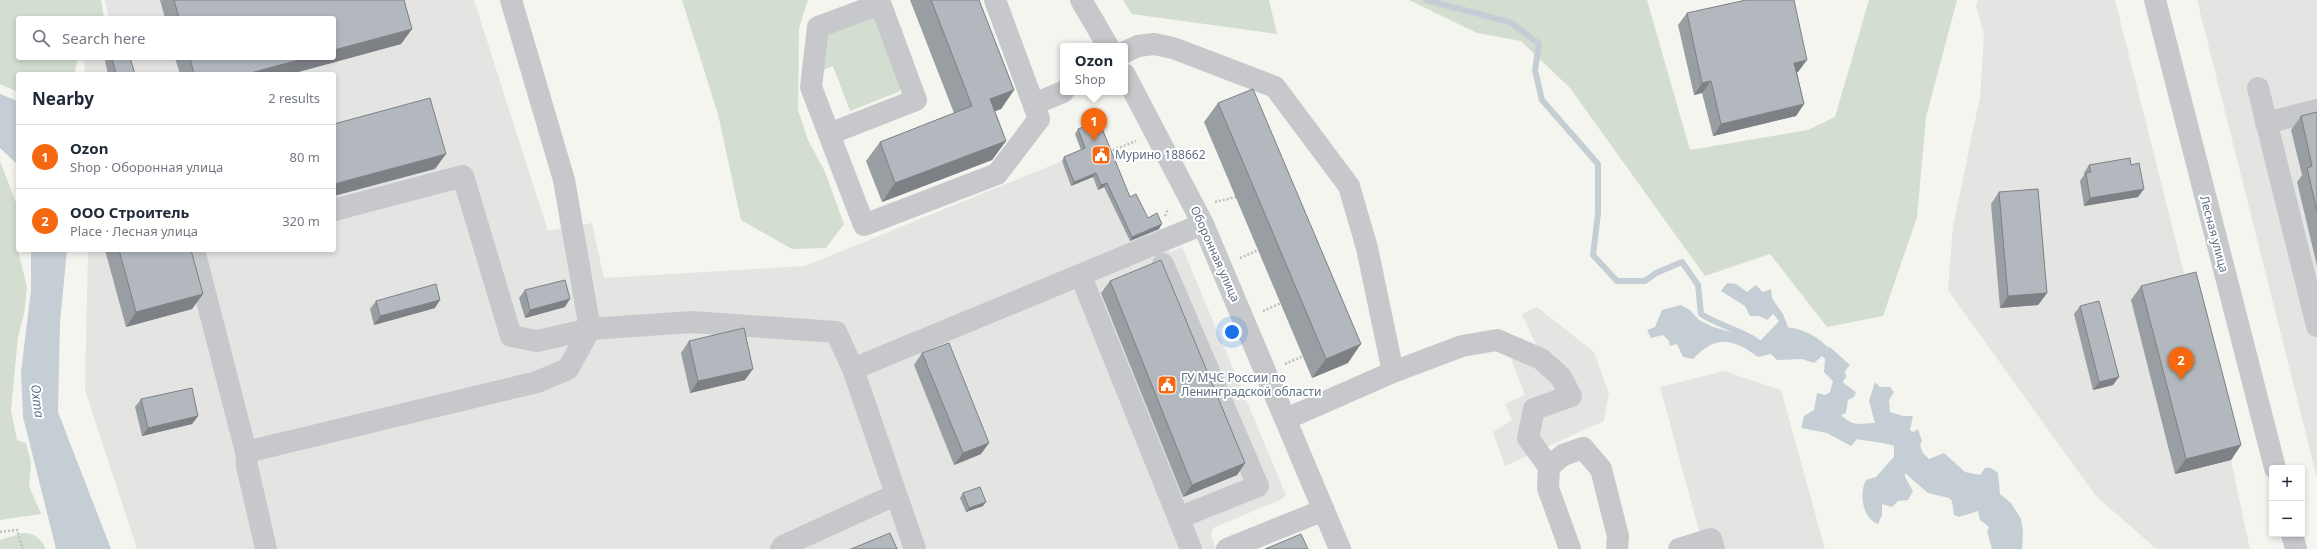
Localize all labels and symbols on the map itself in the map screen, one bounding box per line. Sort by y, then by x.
pin: 1 [1081,108,1107,141]
public building icon: Мурино 188662 [1090,144,1112,166]
place label: Мурино 188662 [1115,146,1206,163]
street label: Лесная улица [2196,194,2233,274]
street label: Оборонная улица [1187,203,1244,304]
your location [1222,322,1242,342]
pin: 2 [2168,347,2194,380]
place label: ГУ МЧС России по Ленинградской области [1181,369,1321,400]
public building icon: ГУ МЧС России по Ленинградской области [1156,374,1178,396]
water label: Охта [27,383,49,419]

